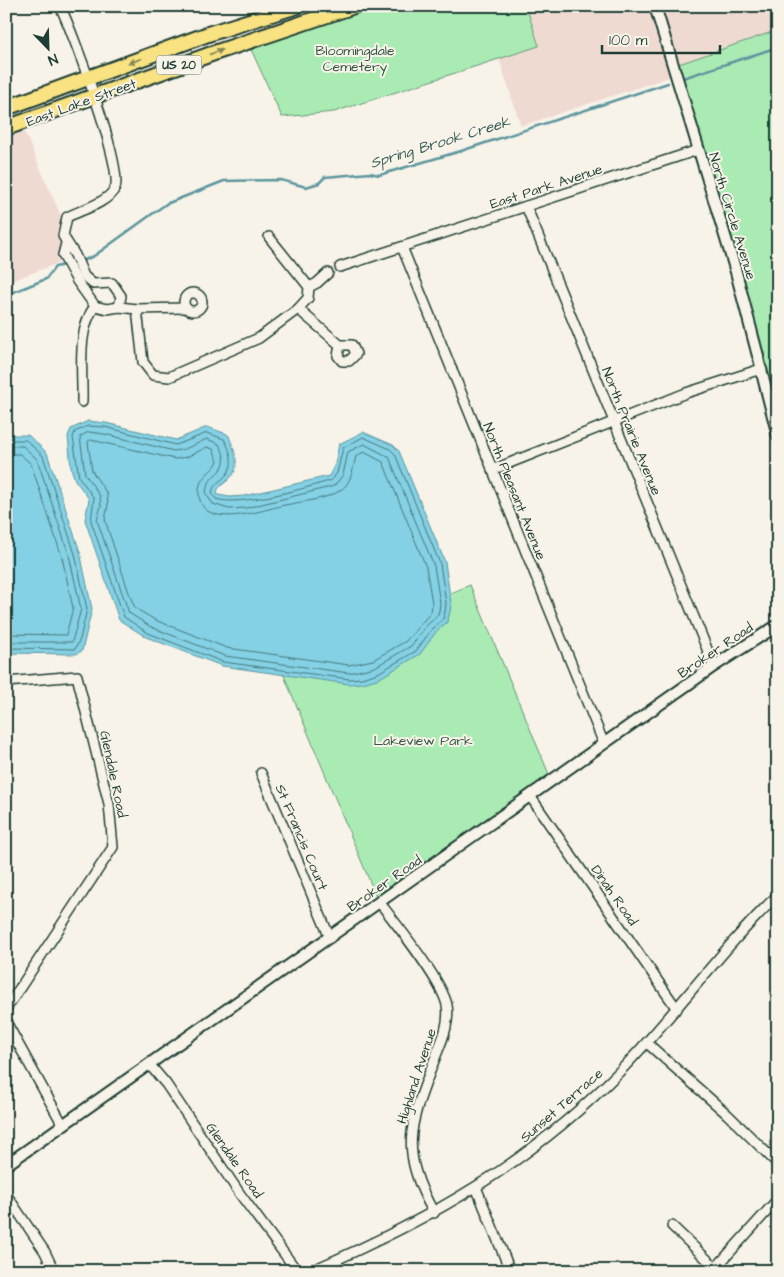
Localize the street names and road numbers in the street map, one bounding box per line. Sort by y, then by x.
road number: US 20 [156,56,202,74]
street label: East Lake Street [24,74,139,132]
street label: North Circle Avenue [703,150,761,283]
street label: East Park Avenue [488,159,606,215]
street label: North Prairie Avenue [596,364,666,499]
street label: North Pleasant Avenue [477,420,551,563]
street label: Broker Road [674,618,757,684]
street label: Glendale Road [94,729,132,819]
street label: St Francis Court [270,781,333,894]
street label: Broker Road [343,851,426,917]
street label: Dinah Road [586,861,642,930]
street label: Highland Avenue [392,1026,442,1127]
street label: Sunset Terrace [516,1064,608,1148]
street label: Glendale Road [201,1119,268,1202]

